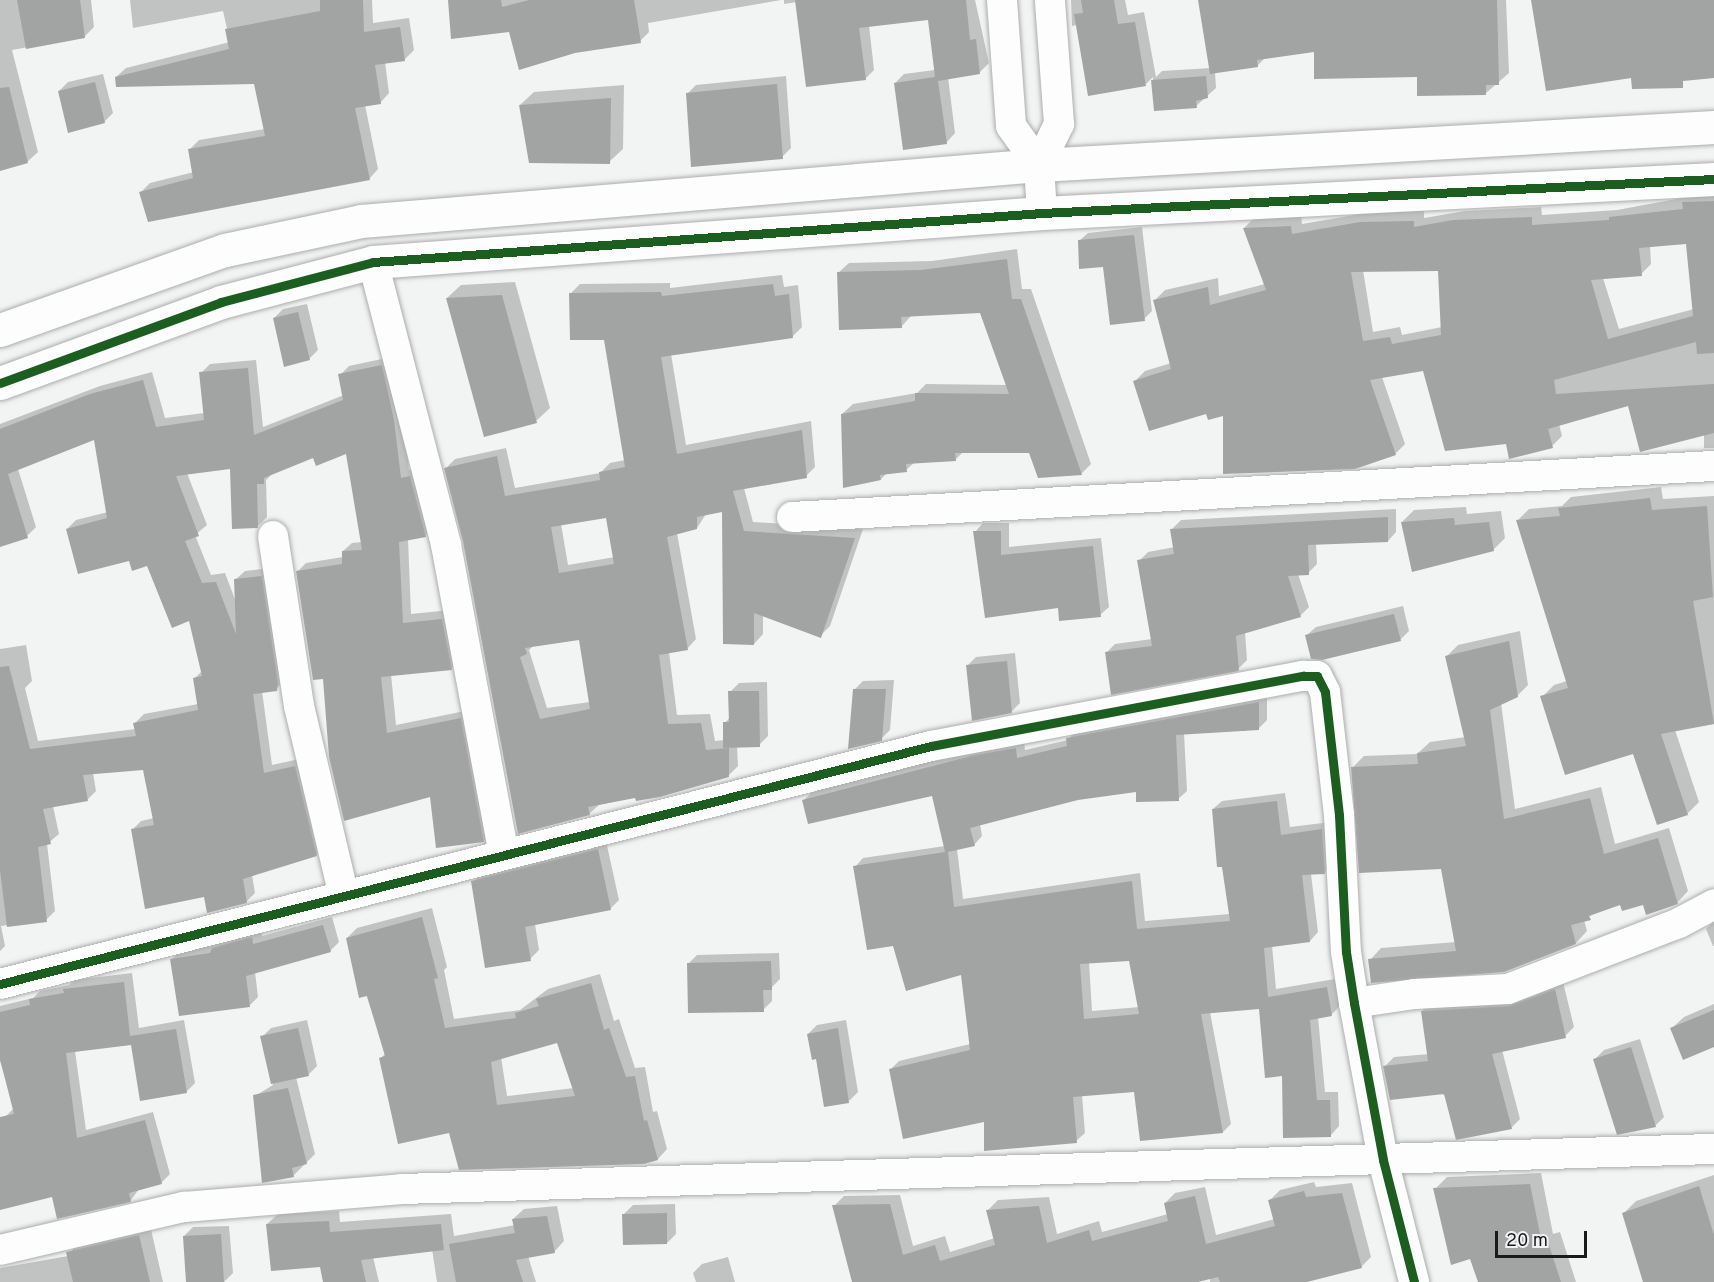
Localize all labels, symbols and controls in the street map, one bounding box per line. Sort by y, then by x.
scale bar [1498,1219,1590,1257]
text: 20 m [1506,1230,1548,1253]

